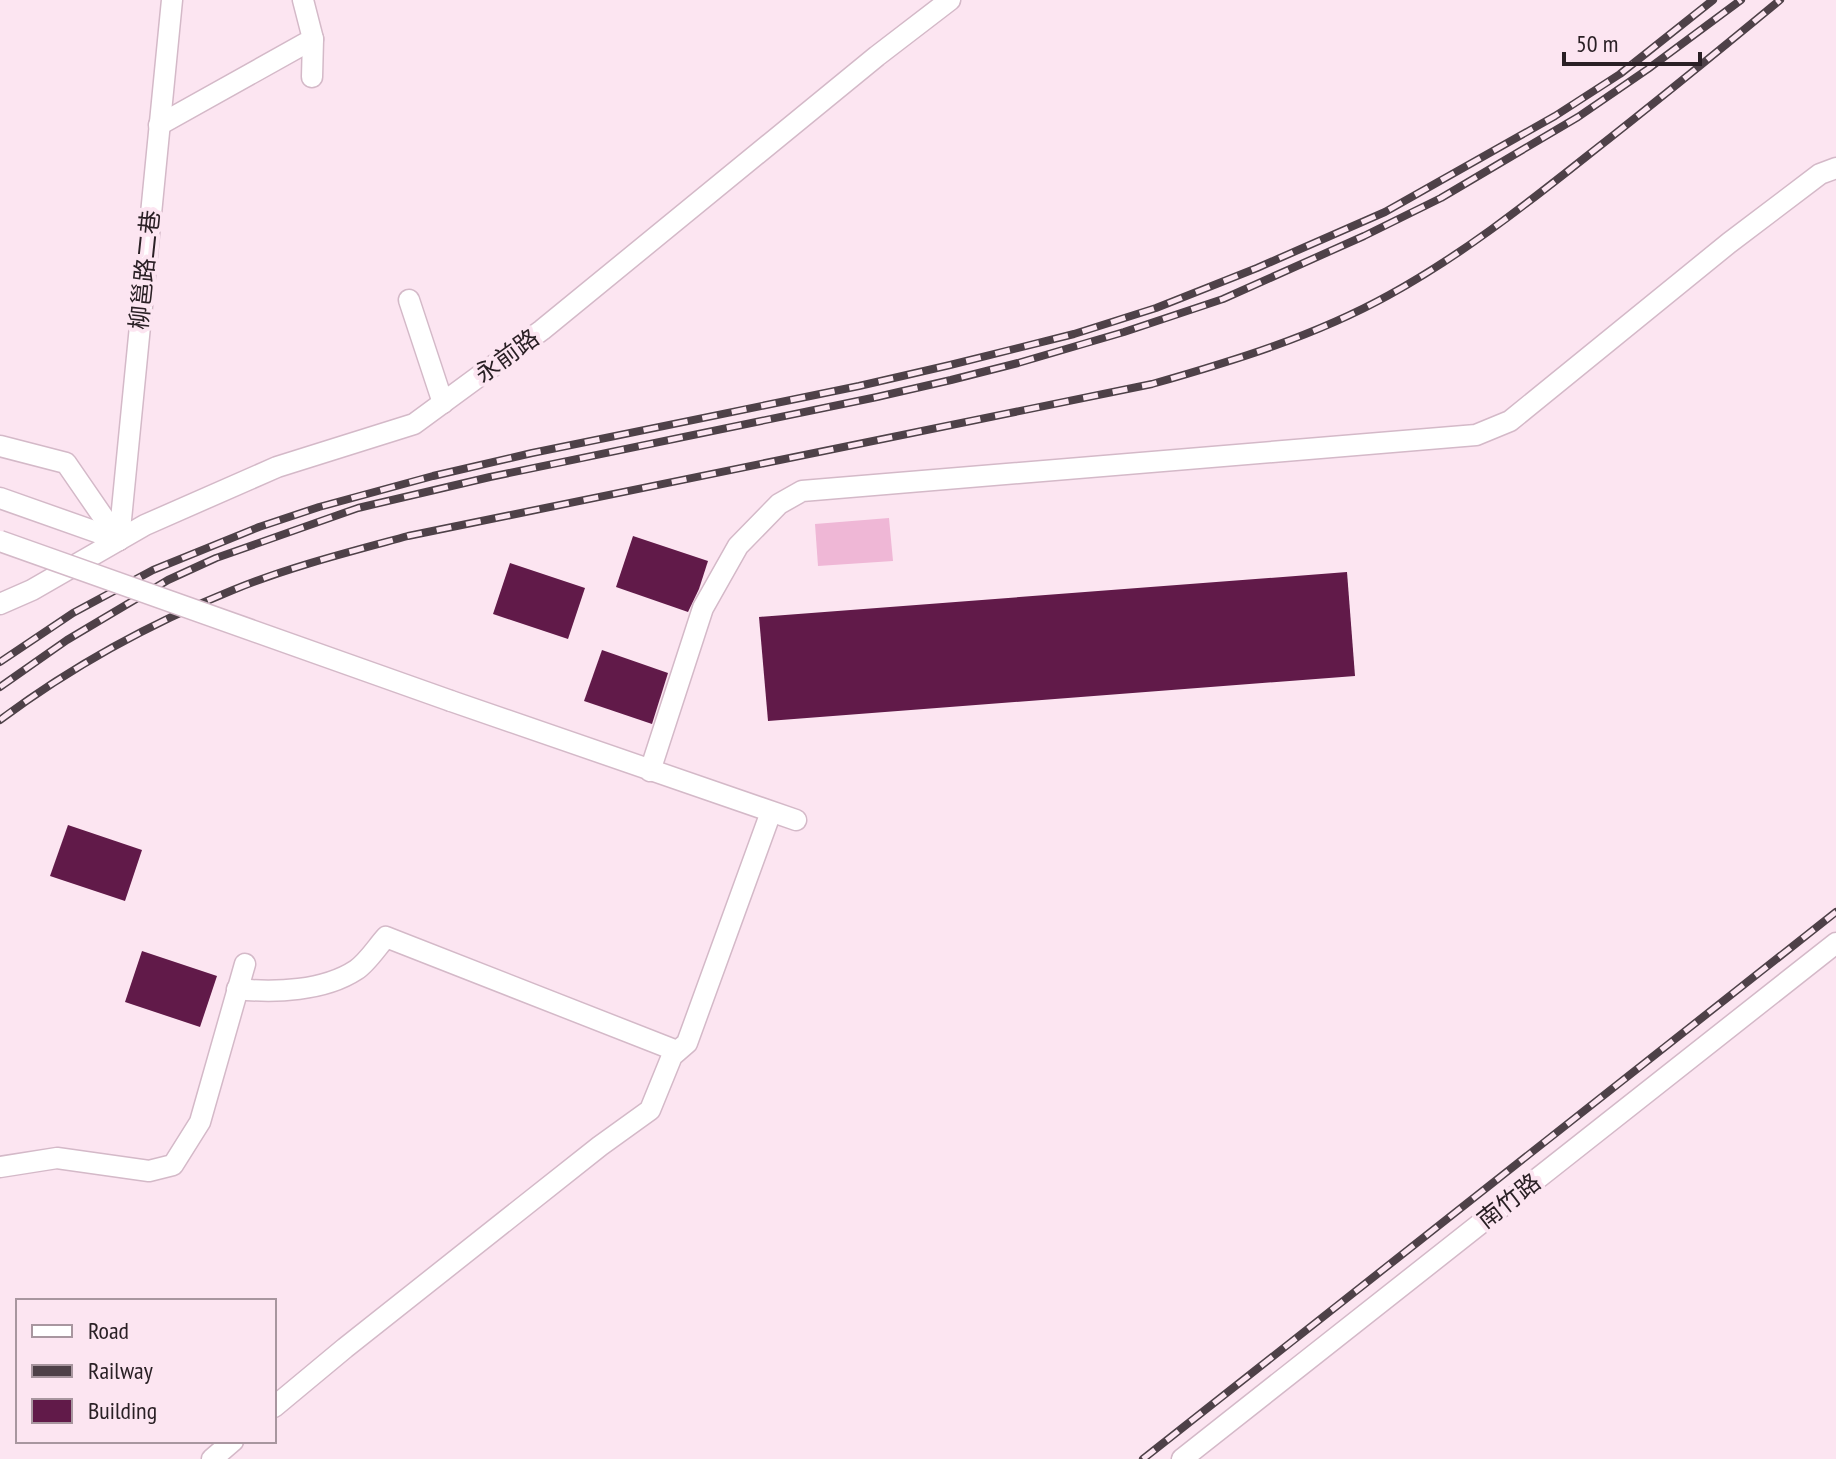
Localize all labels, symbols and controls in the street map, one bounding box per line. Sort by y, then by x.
scale bar [1564,16,1700,66]
text: 50 m [1576,28,1618,59]
street label: 柳邕路二巷 [123,209,166,331]
street label: 永前路 [468,322,545,389]
street label: 南竹路 [1471,1166,1547,1235]
legend [16,1299,276,1443]
text: Road [88,1315,129,1346]
text: Railway [88,1355,153,1386]
text: Building [88,1395,157,1426]

